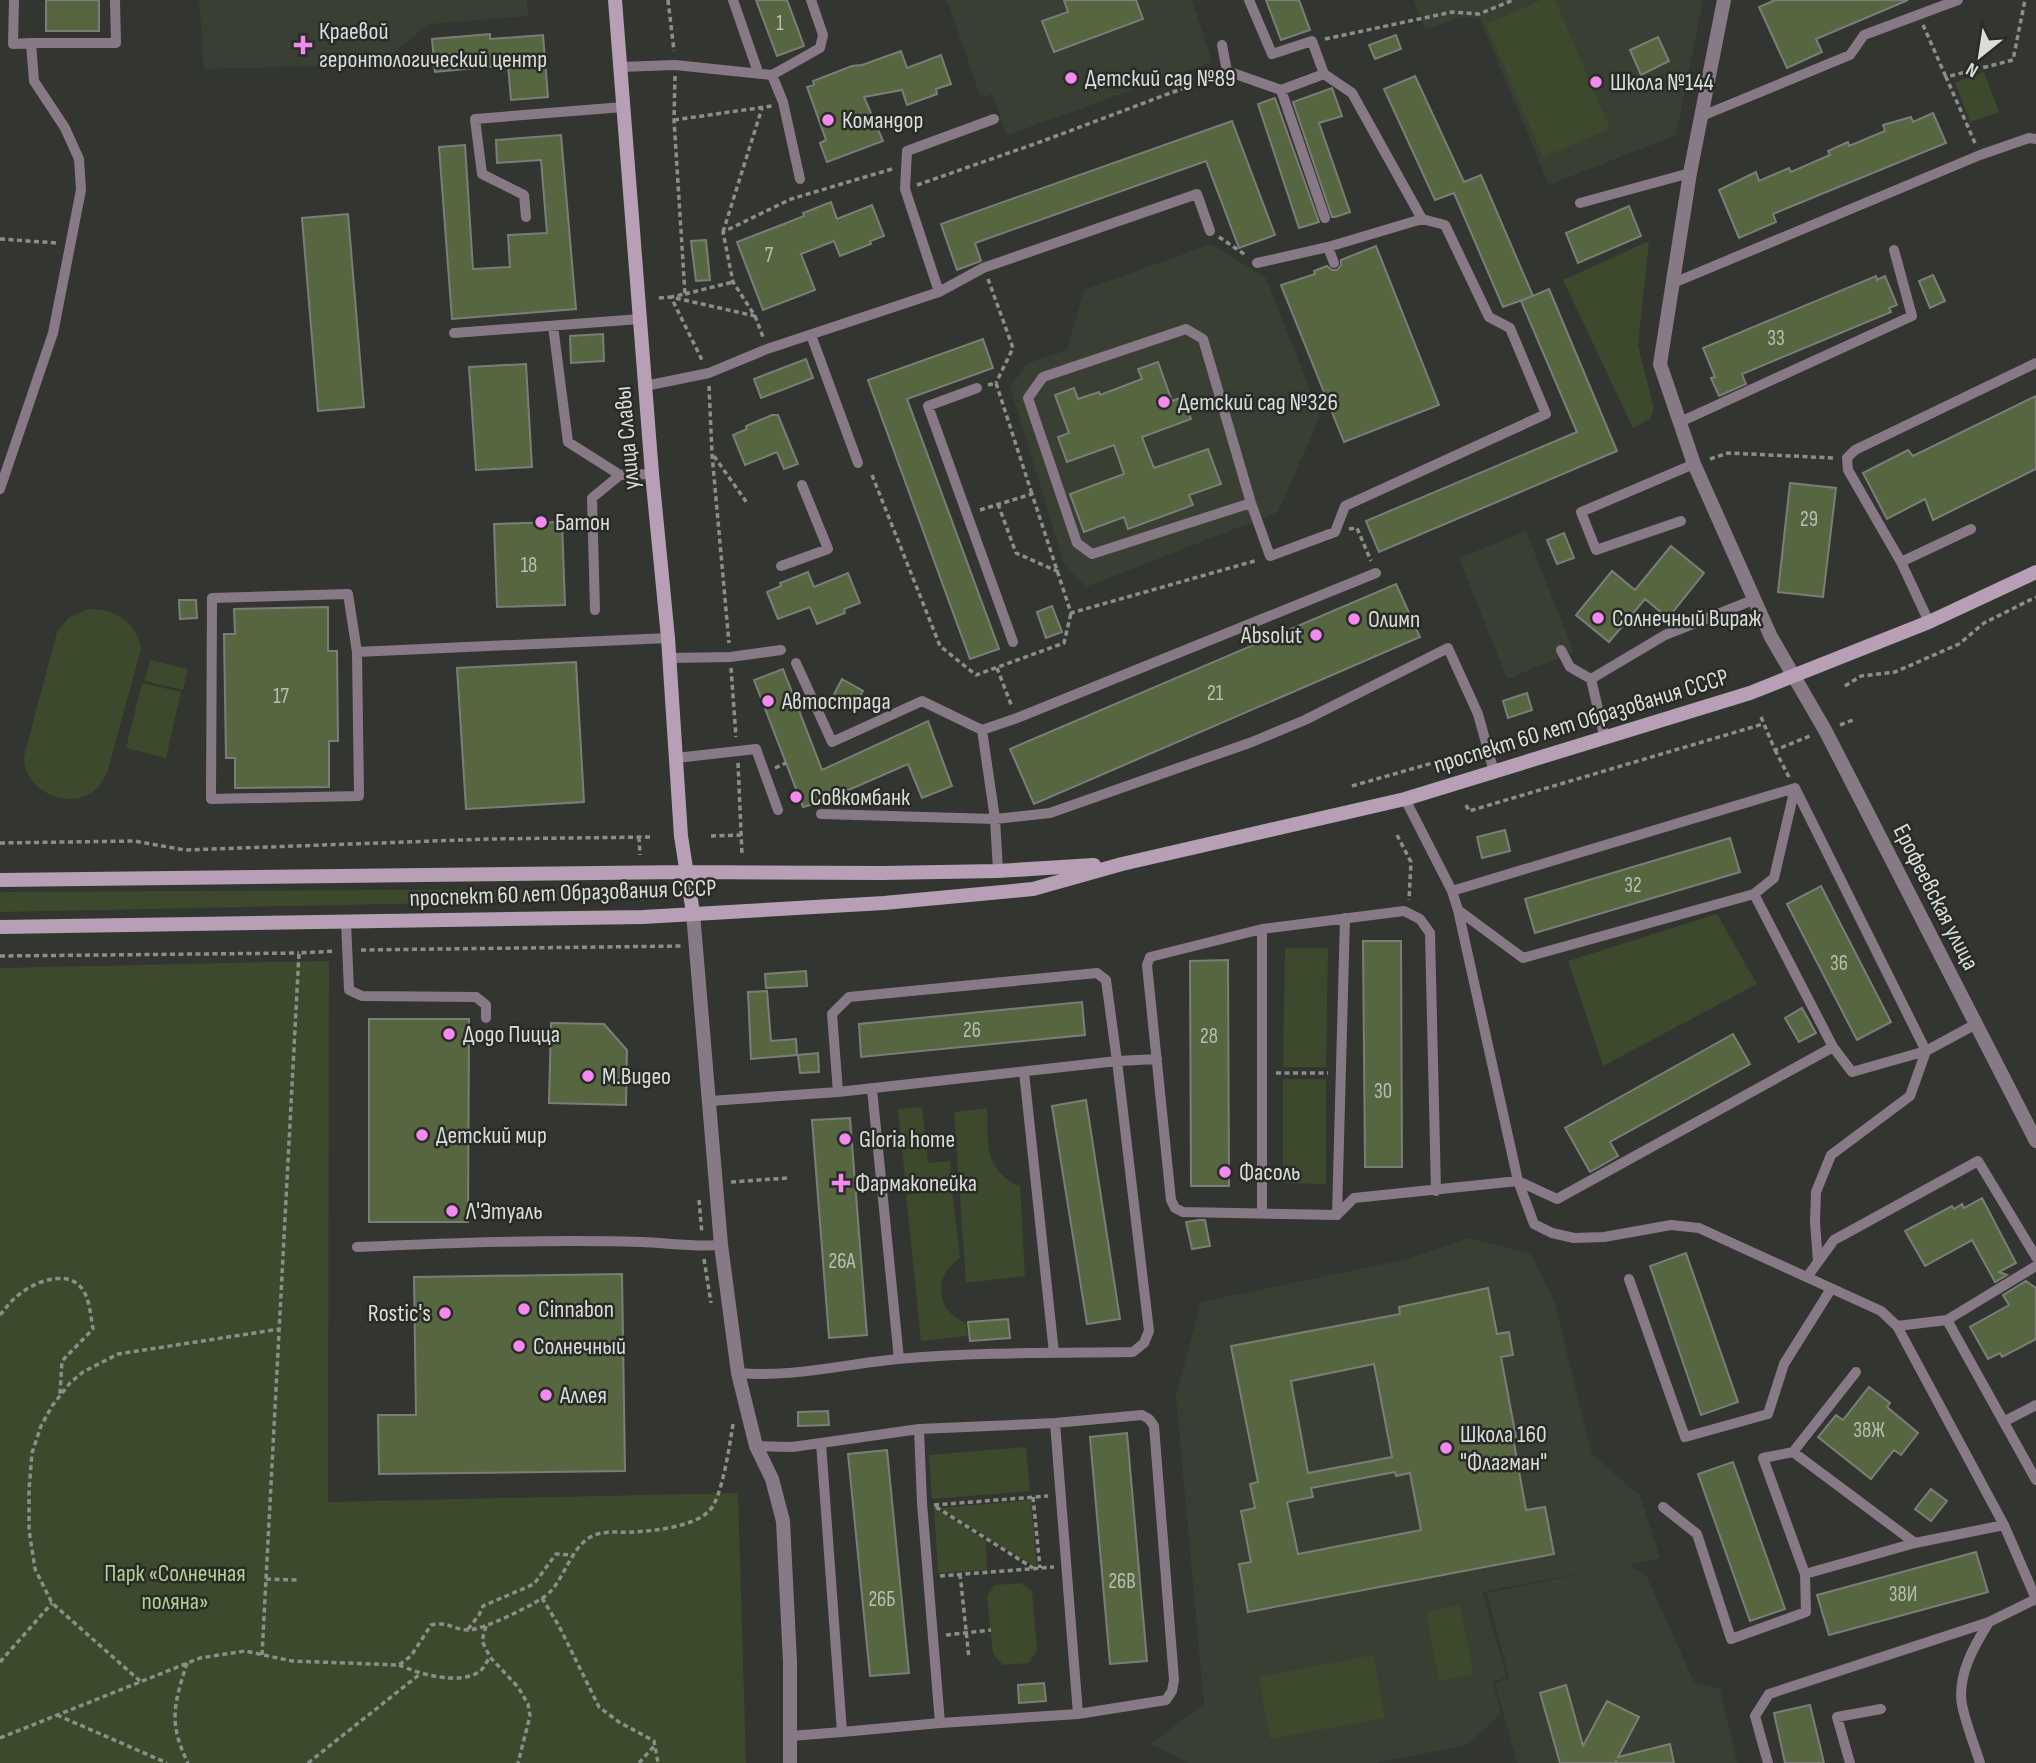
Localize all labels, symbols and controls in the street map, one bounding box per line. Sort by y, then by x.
house number: 1 [776,11,784,36]
place label: Краевой геронтологический центр [319,17,547,74]
north arrow [1945,21,2015,91]
marker: Краевой геронтологический центр [293,35,313,55]
text: N [1962,57,1982,82]
place label: Детский сад №89 [1085,64,1236,93]
place label: Школа №144 [1610,68,1714,97]
marker: Детский сад №89 [1063,70,1079,86]
marker: Школа №144 [1588,74,1604,90]
place label: Командор [842,106,923,135]
marker: Командор [820,112,836,128]
house number: 7 [765,243,774,268]
house number: 33 [1767,326,1785,351]
street label: улица Славы [608,385,646,491]
place label: Детский сад №326 [1178,388,1338,417]
marker: Детский сад №326 [1156,394,1172,410]
house number: 29 [1800,507,1818,532]
place label: Батон [555,508,610,537]
marker: Батон [533,514,549,530]
house number: 18 [521,553,537,578]
place label: Солнечный Вираж [1612,604,1762,633]
place label: Олимп [1368,605,1420,634]
marker: Солнечный Вираж [1590,610,1606,626]
marker: Олимп [1346,611,1362,627]
place label: Absolut [1240,621,1302,650]
marker: Absolut [1308,627,1324,643]
street label: проспект 60 лет Образования СССР [1430,662,1732,780]
house number: 21 [1207,681,1224,706]
house number: 17 [273,684,289,709]
place label: Автострада [781,687,891,716]
marker: Автострада [760,693,776,709]
place label: Совкомбанк [810,783,911,812]
marker: Совкомбанк [788,789,804,805]
street label: Ерофеевская улица [1887,819,1985,975]
street label: проспект 60 лет Образования СССР [409,873,717,913]
house number: 32 [1624,873,1642,898]
house number: 36 [1830,951,1848,976]
house number: 26 [963,1018,981,1043]
place label: Додо Пицца [463,1020,560,1049]
house number: 28 [1200,1024,1218,1049]
marker: Додо Пицца [441,1026,457,1042]
place label: М.Видео [602,1062,671,1091]
marker: М.Видео [580,1068,596,1084]
house number: 30 [1374,1079,1392,1104]
place label: Детский мир [436,1121,547,1150]
place label: Gloria home [859,1125,955,1154]
marker: Детский мир [414,1127,430,1143]
marker: Gloria home [837,1131,853,1147]
place label: Фасоль [1239,1158,1301,1187]
marker: Фасоль [1217,1164,1233,1180]
place label: Фармакопейка [855,1169,977,1198]
marker: Фармакопейка [833,1175,849,1191]
place label: Л'Этуаль [465,1197,543,1226]
marker: Л'Этуаль [444,1203,460,1219]
house number: 26А [829,1249,856,1274]
place label: Cinnabon [538,1295,614,1324]
place label: Rostic's [368,1299,431,1328]
marker: Cinnabon [516,1301,532,1317]
marker: Rostic's [437,1305,453,1321]
place label: Солнечный [533,1332,626,1361]
marker: Солнечный [511,1338,527,1354]
place label: Аллея [559,1381,607,1410]
marker: Аллея [538,1387,554,1403]
house number: 38Ж [1853,1418,1885,1443]
place label: Школа 160 "Флагман" [1460,1420,1547,1477]
marker: Школа 160 "Флагман" [1438,1440,1454,1456]
park label: Парк «Солнечная поляна» [104,1559,246,1616]
house number: 26В [1108,1569,1136,1594]
house number: 38И [1889,1582,1917,1607]
house number: 26Б [868,1587,896,1612]

